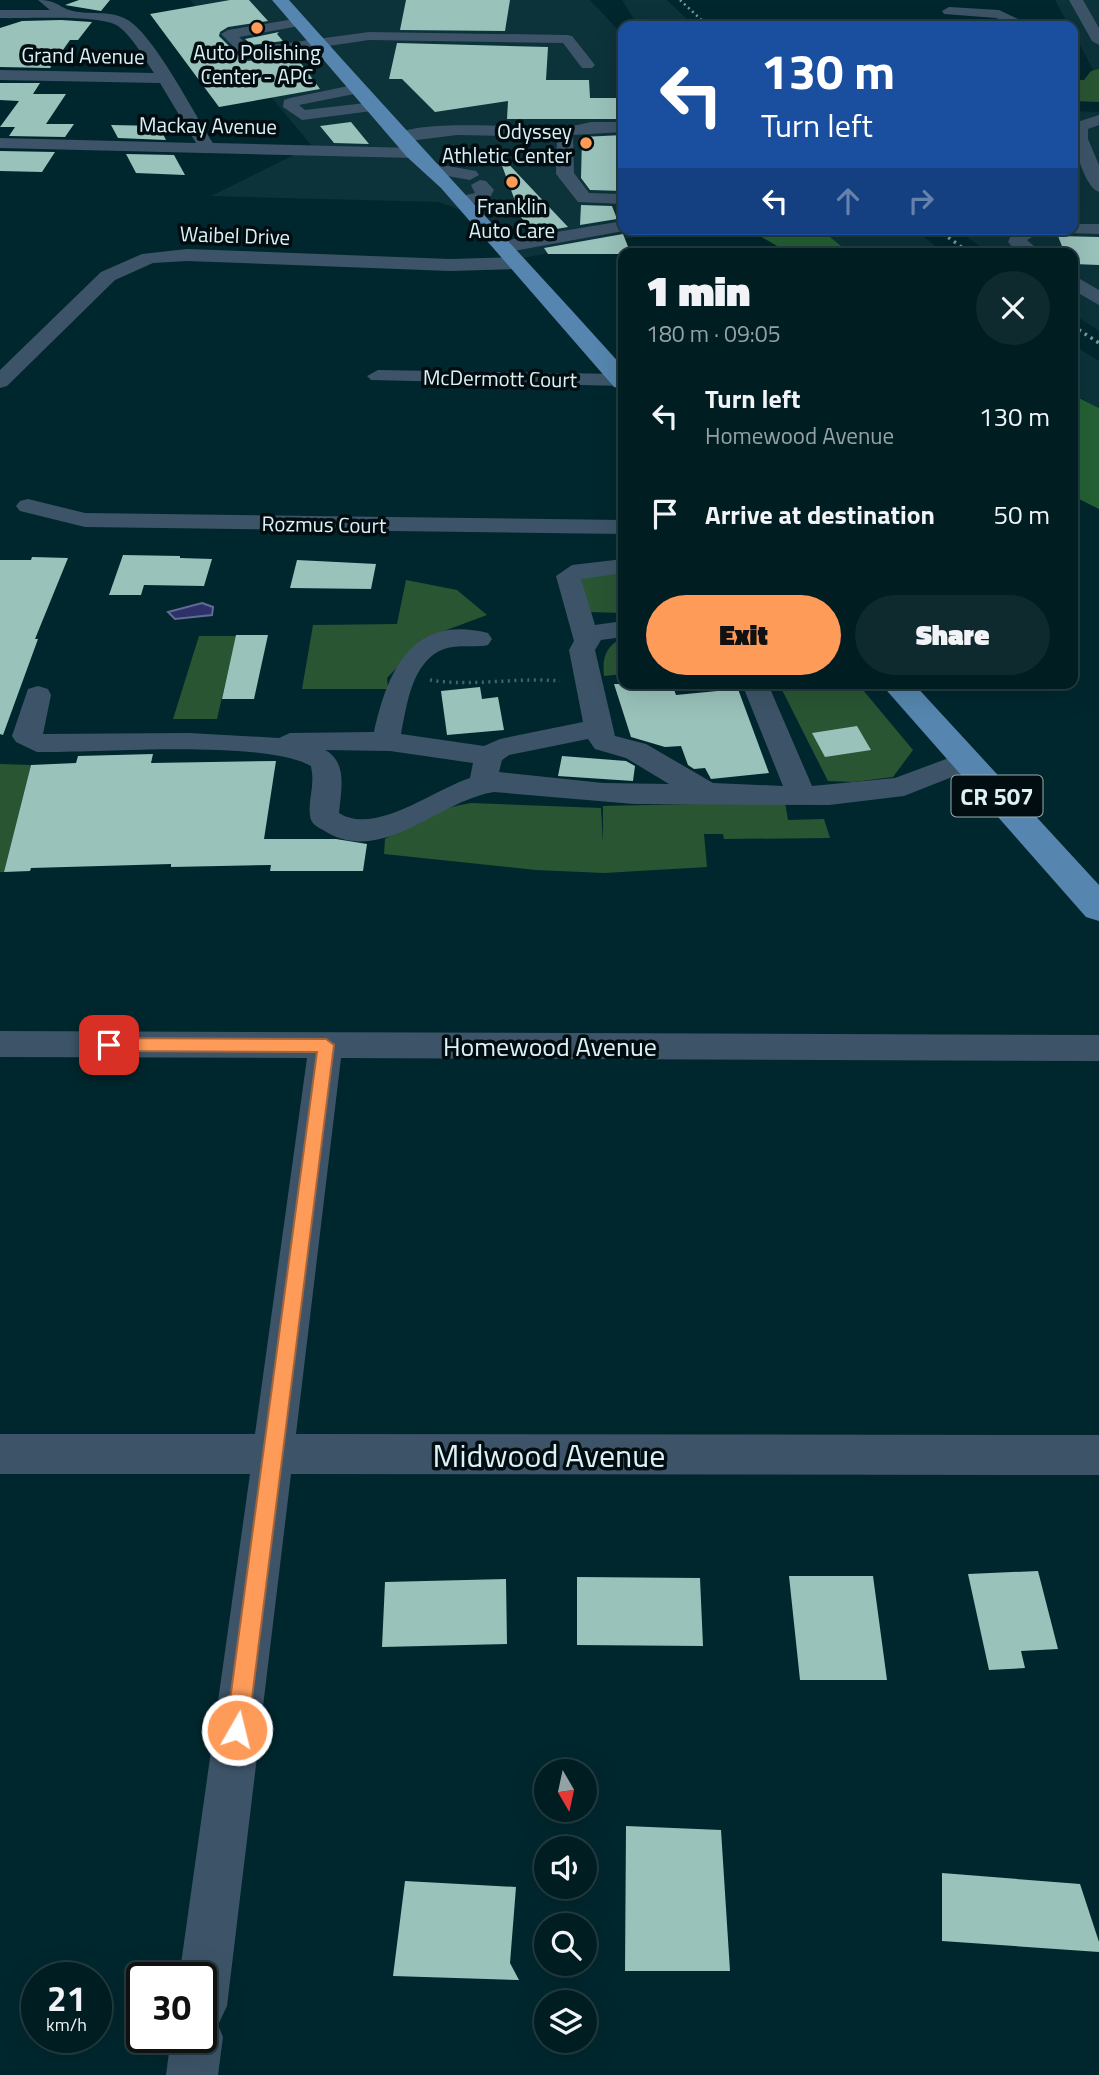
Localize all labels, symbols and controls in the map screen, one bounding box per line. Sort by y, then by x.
marker: Auto Polishing Center - APC [249,20,265,36]
text: 130 m [761,33,895,108]
place label: Auto Polishing Center - APC [193,36,321,92]
street label: Grand Avenue [21,38,145,72]
icon: left [646,49,737,140]
text: Turn left [761,101,873,149]
street label: Mackay Avenue [139,108,277,142]
place label: Odyssey Athletic Center [442,115,572,171]
marker: Odyssey Athletic Center [578,135,594,151]
marker: Franklin Auto Care [504,174,520,190]
icon: left [756,182,794,220]
icon: ahead [829,182,867,220]
icon: right [902,182,940,220]
place label: Franklin Auto Care [469,190,555,246]
street label: Waibel Drive [179,217,291,253]
text: 1 min [646,258,750,322]
button: close [976,271,1050,345]
text: 180 m · 09:05 [646,316,781,351]
street label: McDermott Court [423,361,578,395]
text: Turn left [705,379,800,418]
icon: left [646,397,684,435]
text: 130 m [979,397,1050,436]
text: Homewood Avenue [705,418,894,453]
icon: arrive [646,495,684,533]
text: Arrive at destination [705,495,935,534]
text: 50 m [993,495,1050,534]
street label: Rozmus Court [261,507,387,541]
button: Exit [646,595,841,675]
button: Share [855,595,1050,675]
road number: CR 507 [951,776,1042,816]
pin [79,1015,139,1075]
icon: arrive [90,1026,128,1064]
street label: Homewood Avenue [443,1027,657,1066]
street label: Midwood Avenue [433,1431,665,1479]
position arrow [200,1693,274,1767]
north arrow [534,1759,597,1822]
map controls [534,1759,597,2053]
button: sound [534,1836,597,1899]
button: search [534,1913,597,1976]
speed limit sign: 30 [126,1962,217,2053]
text: 21 [47,1971,86,2025]
button: layers [534,1990,597,2053]
text: km/h [46,2011,87,2038]

